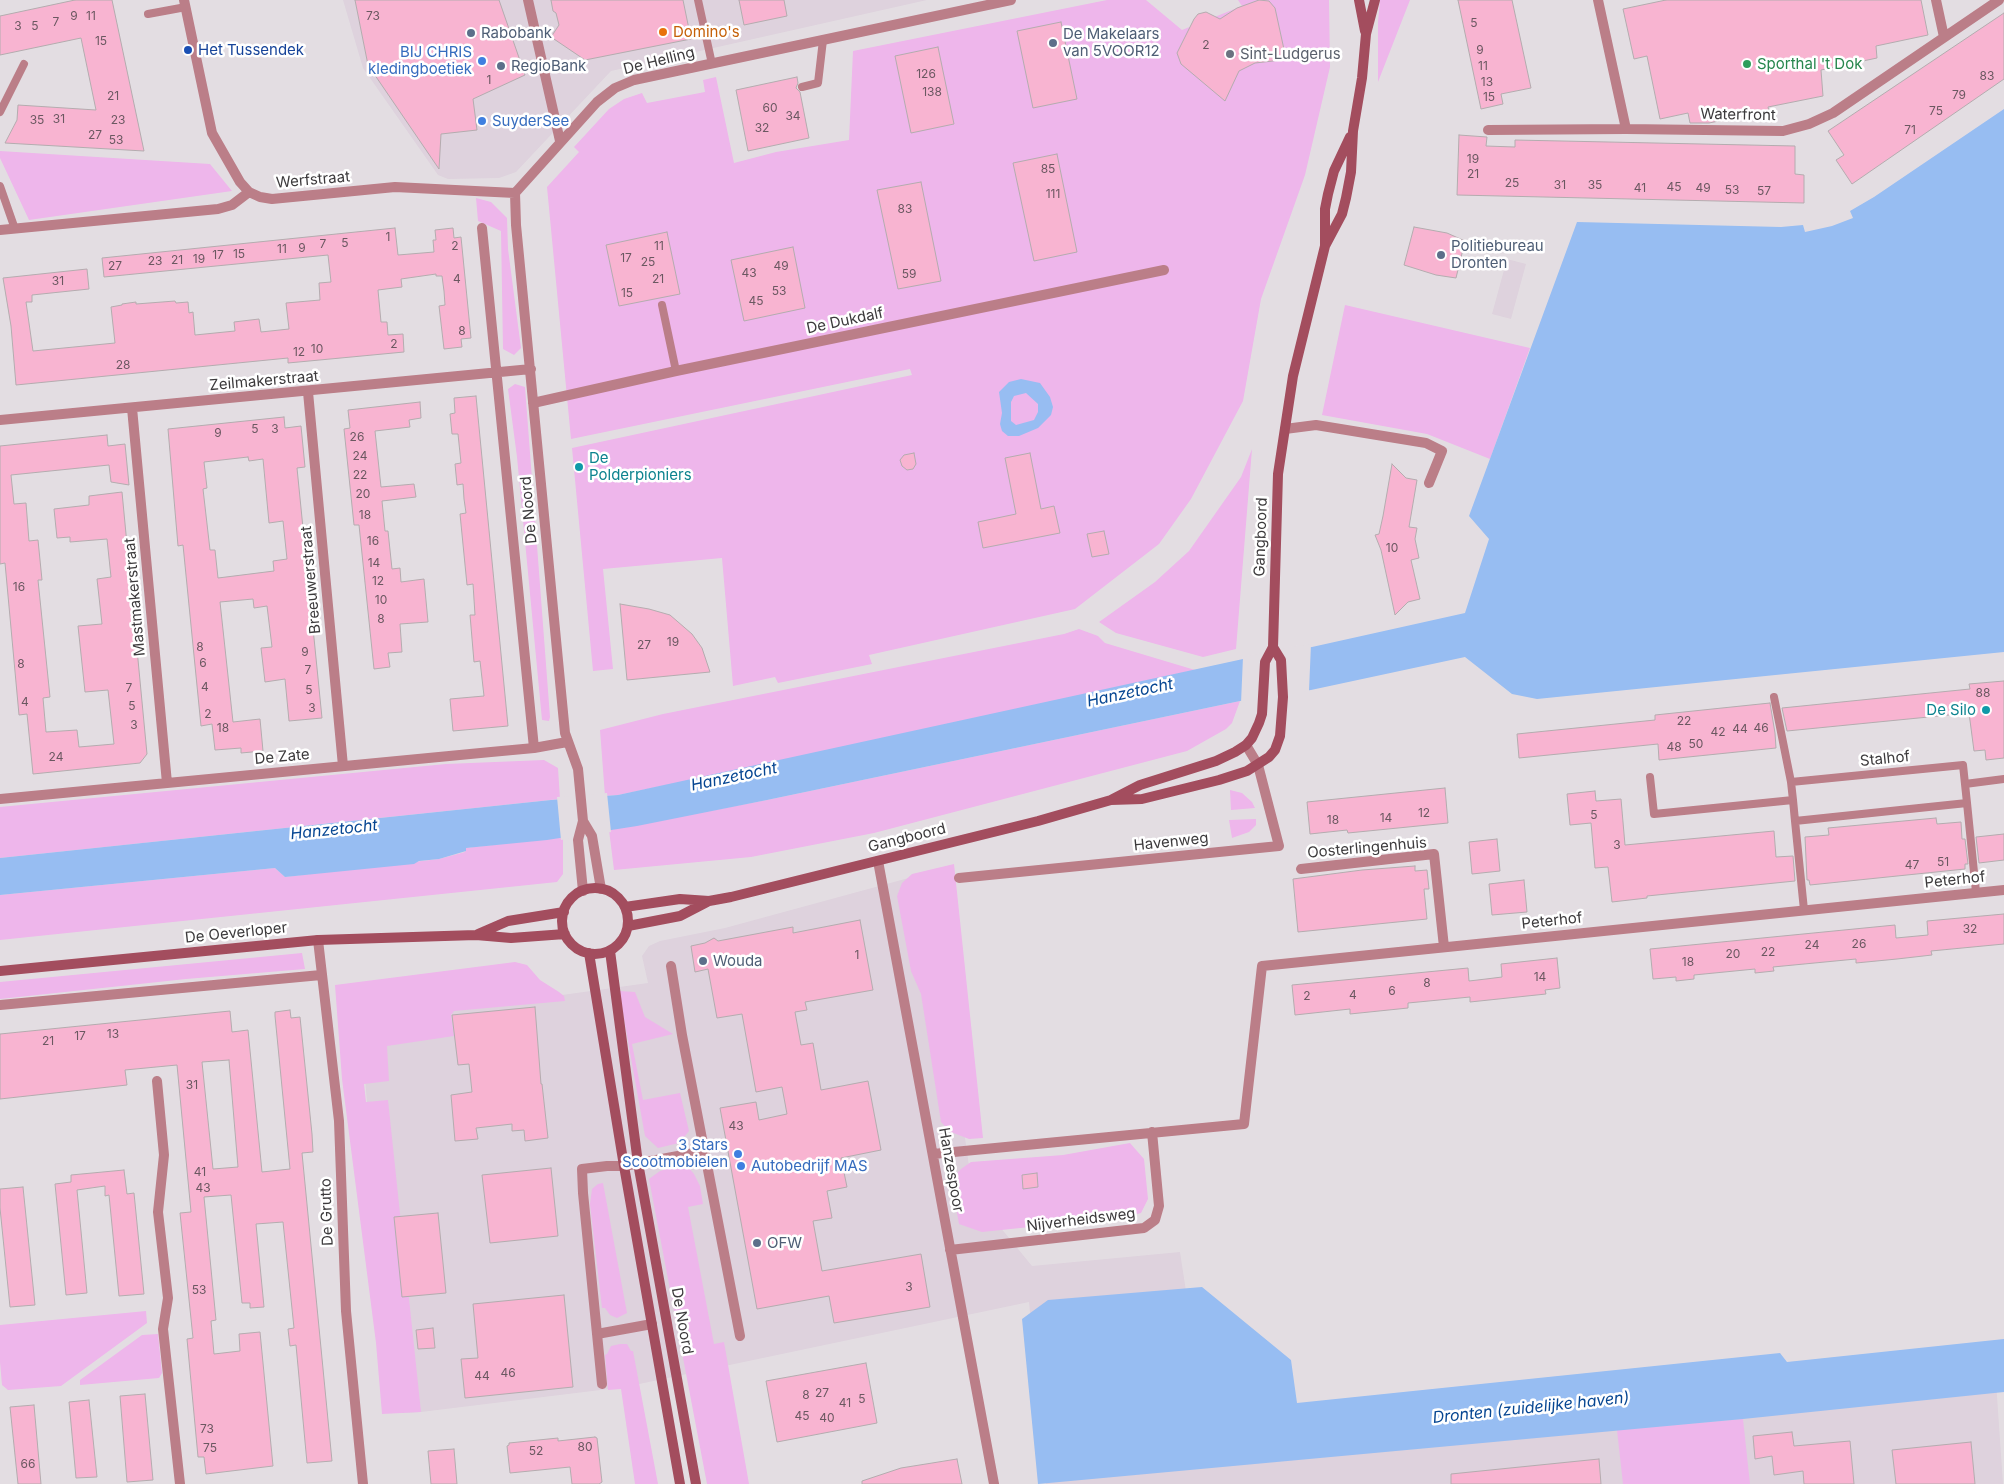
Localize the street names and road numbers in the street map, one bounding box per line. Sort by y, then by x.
street label: De Helling [622,43,696,79]
street label: Waterfront [1700,105,1776,125]
street label: Werfstraat [275,168,351,192]
street label: De Dukdalf [805,304,885,338]
street label: Zeilmakerstraat [209,367,319,395]
street label: De Noord [517,476,541,544]
street label: Gangboord [1251,497,1271,577]
street label: Breeuwerstraat [297,525,325,635]
street label: Mastmakerstraat [121,537,149,657]
street label: De Zate [254,746,310,768]
street label: Stalhof [1859,747,1911,771]
street label: Gangboord [866,820,948,856]
street label: Havenweg [1133,829,1209,855]
street label: Oosterlingenhuis [1306,834,1428,862]
street label: Peterhof [1924,868,1986,892]
street label: Peterhof [1521,909,1583,933]
street label: De Oeverloper [184,919,288,947]
street label: Hanzespoor [935,1126,967,1214]
street label: De Grutto [317,1178,337,1246]
street label: Nijverheidsweg [1025,1204,1137,1236]
street label: De Noord [667,1286,697,1356]

